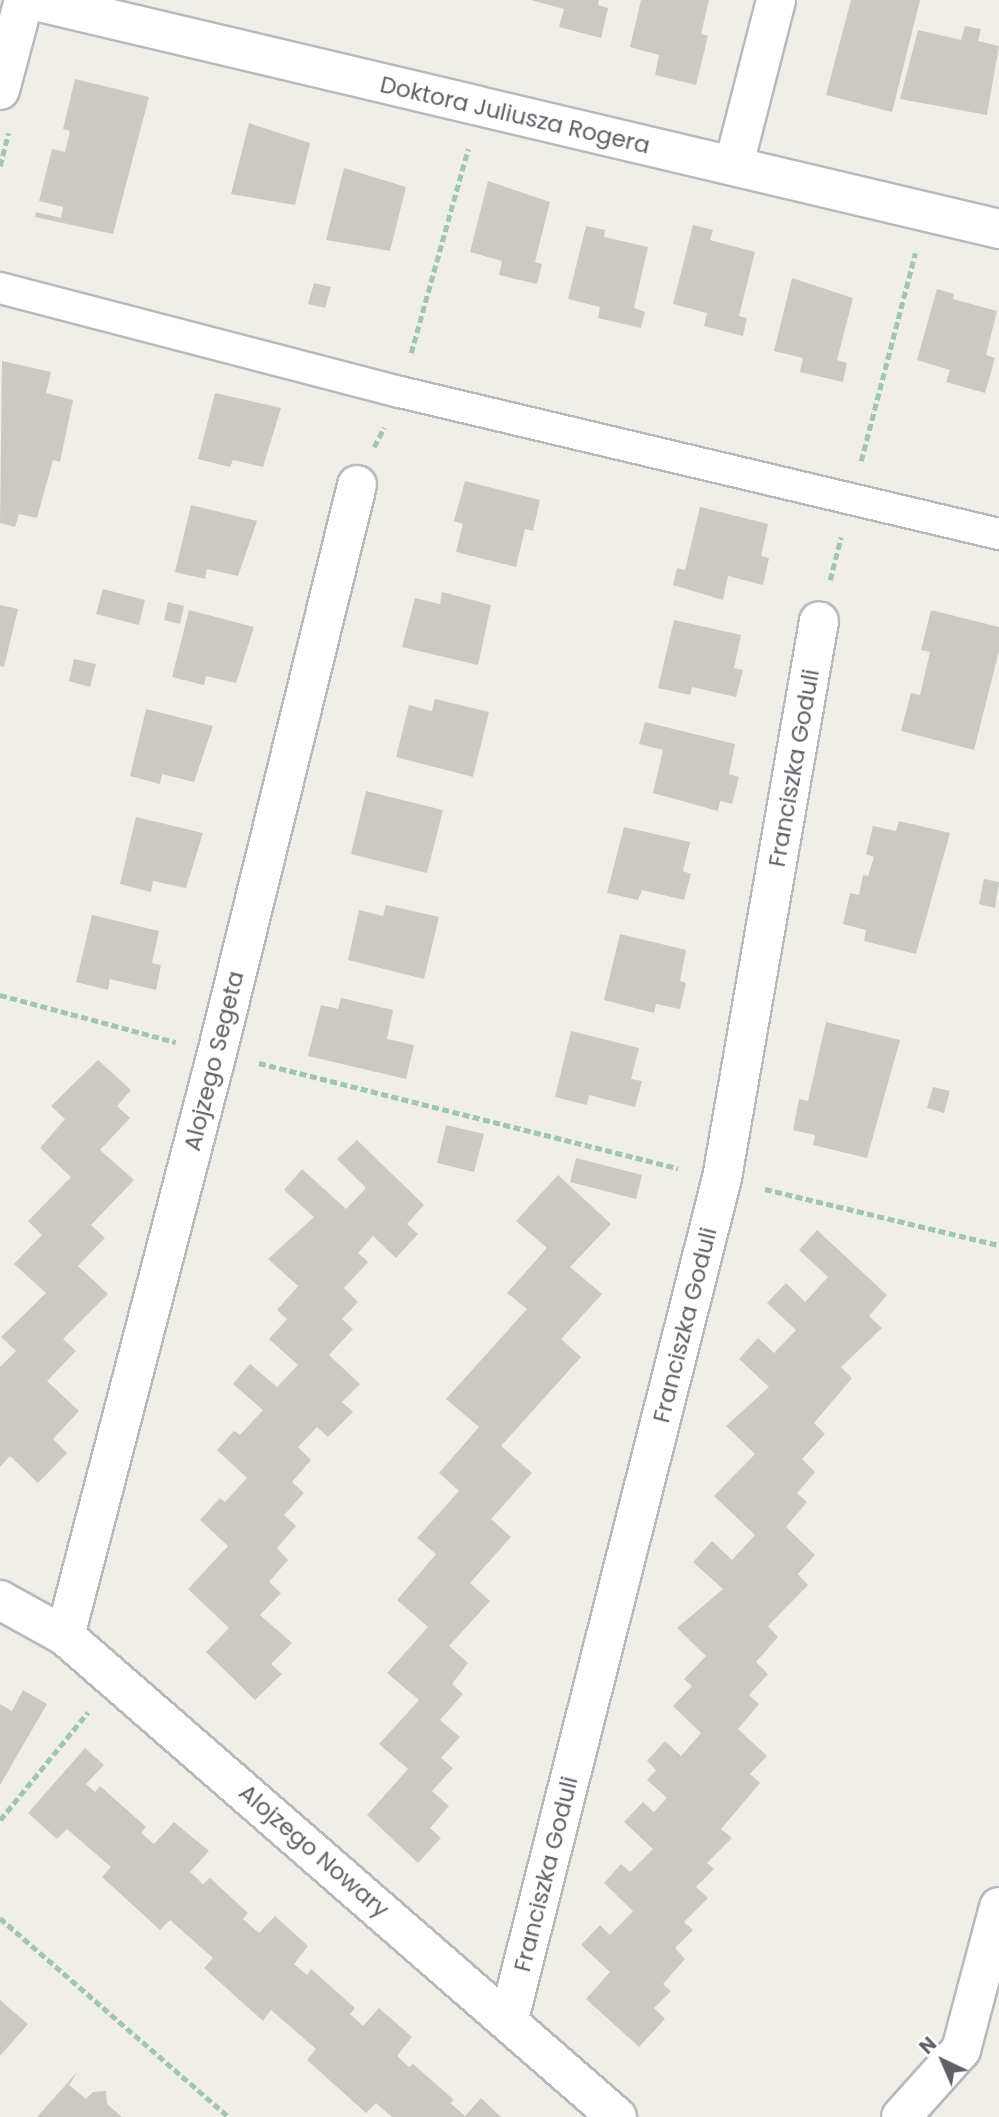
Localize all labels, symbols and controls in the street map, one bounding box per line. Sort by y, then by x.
street label: Doktora Juliusza Rogera [377,71,653,159]
street label: Franciszka Goduli [763,667,825,869]
street label: Alojzego Segeta [178,968,250,1154]
street label: Franciszka Goduli [647,1225,723,1425]
street label: Franciszka Goduli [508,1774,584,1974]
street label: Alojzego Nowary [233,1778,395,1924]
north arrow [908,2026,978,2096]
text: N [914,2031,943,2060]

